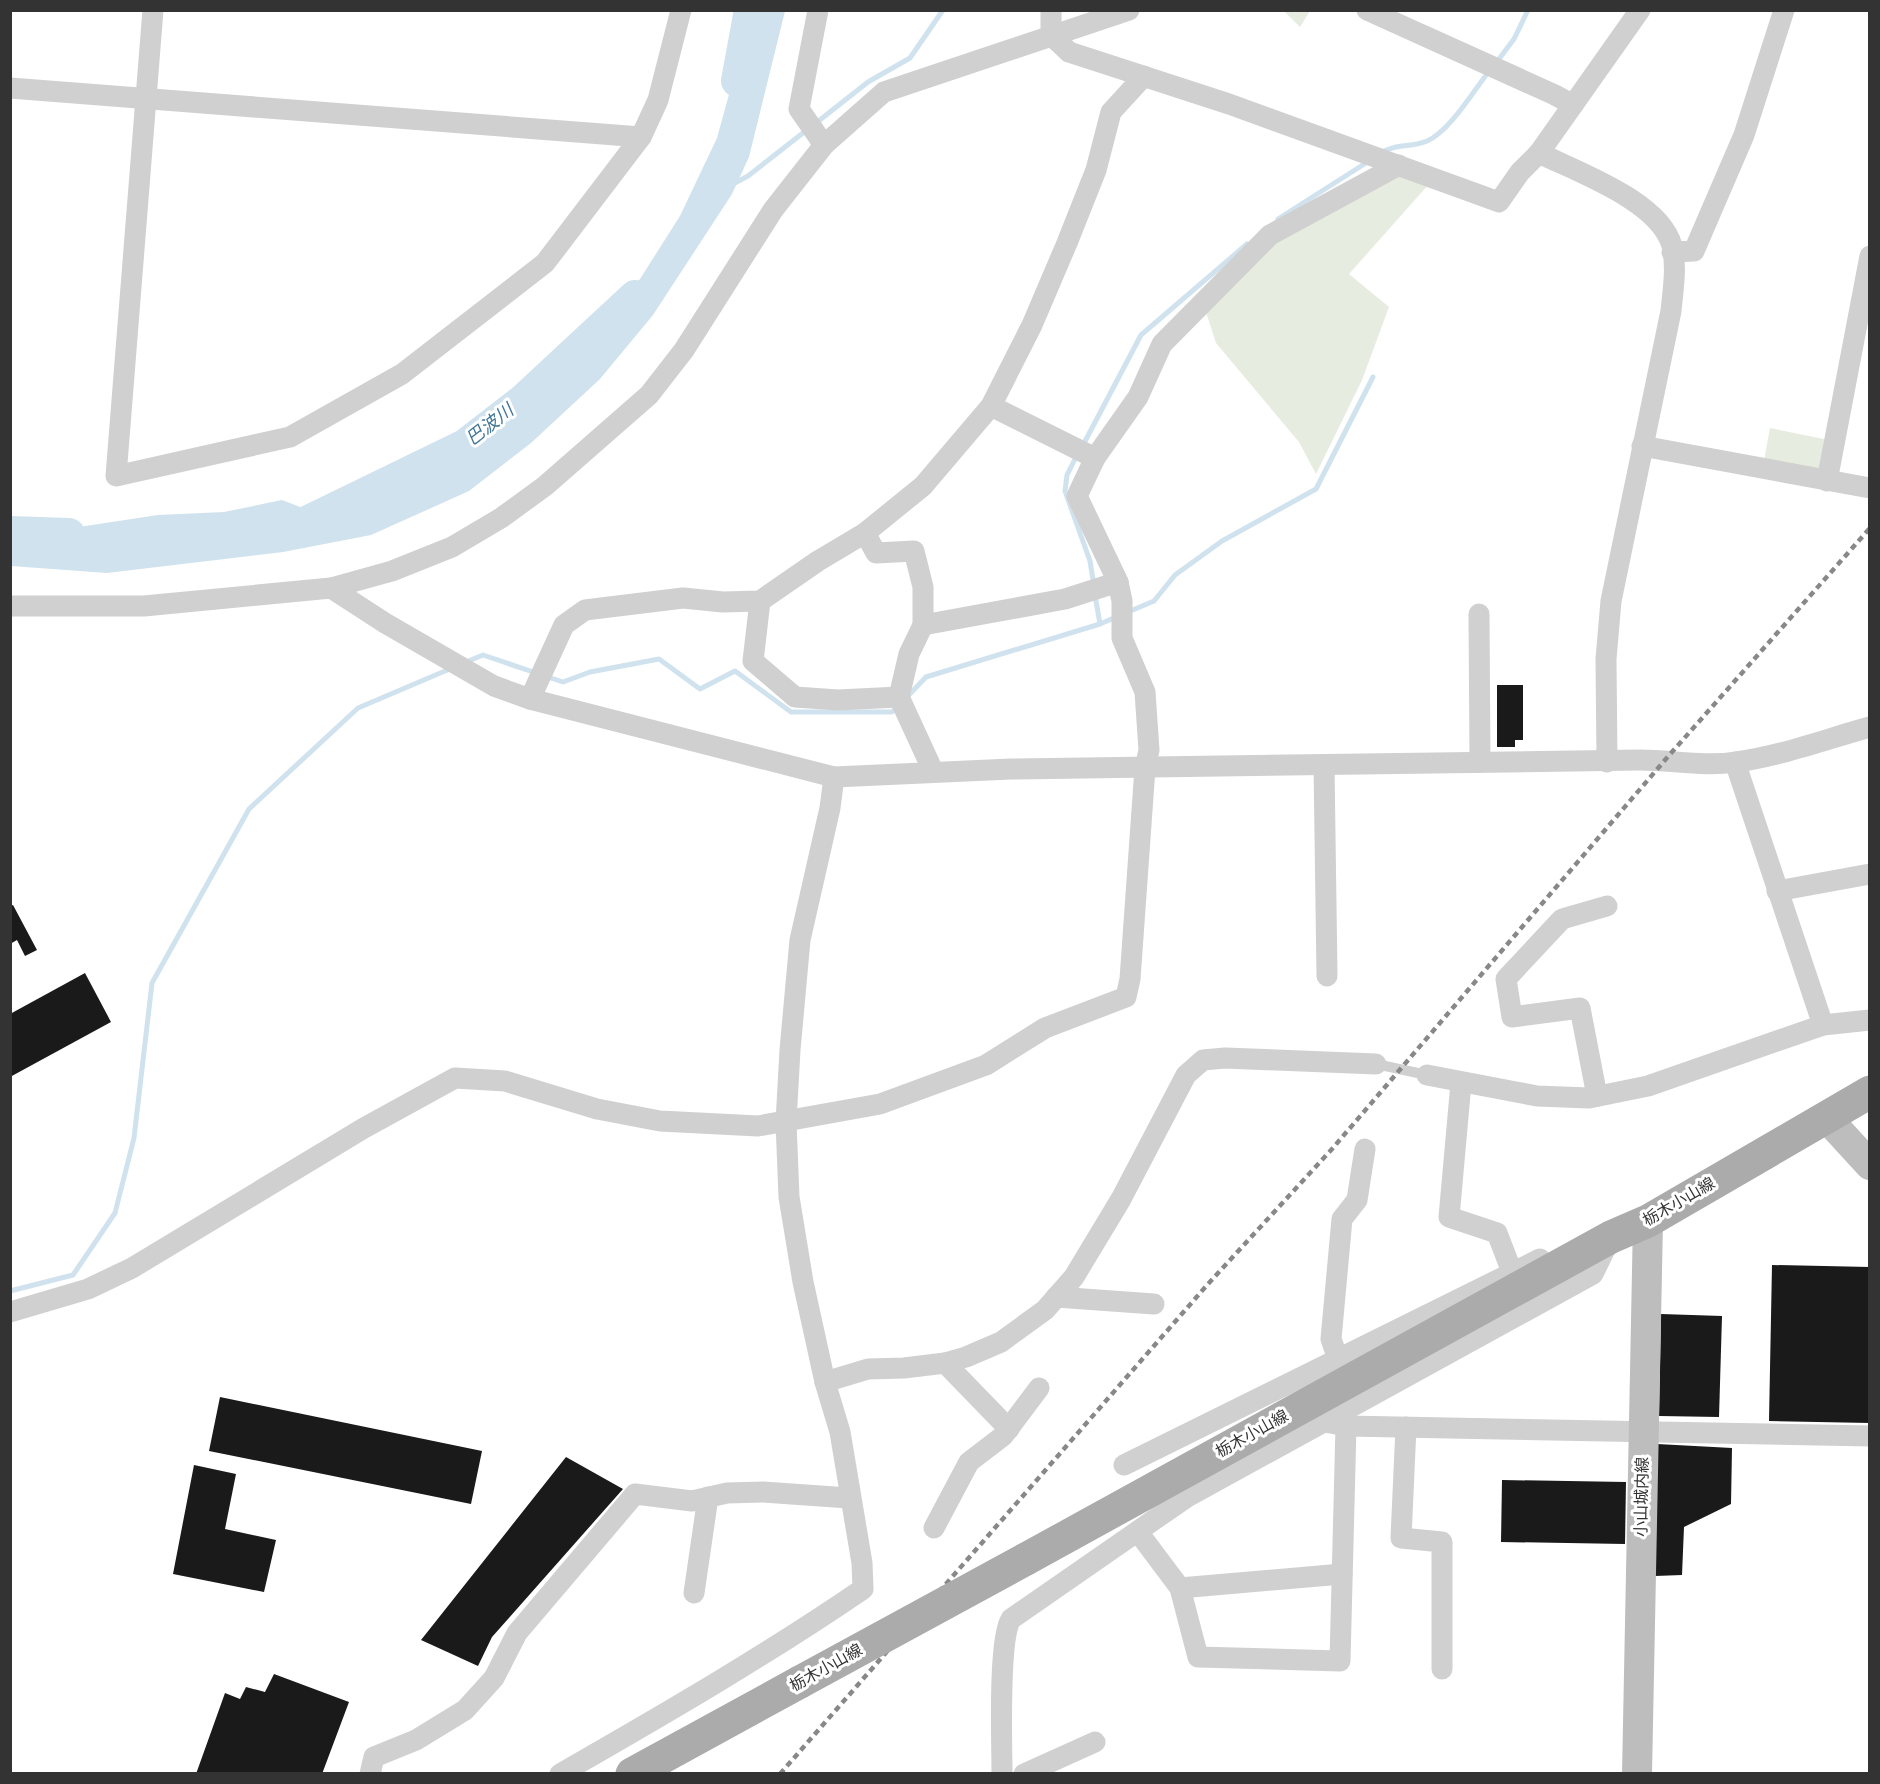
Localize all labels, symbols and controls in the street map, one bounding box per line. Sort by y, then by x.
water label: 巴波川 [461,397,521,451]
street label: 栃木小山線 [1639,1172,1719,1232]
street label: 栃木小山線 [1212,1405,1292,1463]
street label: 小山城内線 [1630,1457,1654,1537]
street label: 栃木小山線 [786,1639,866,1697]

